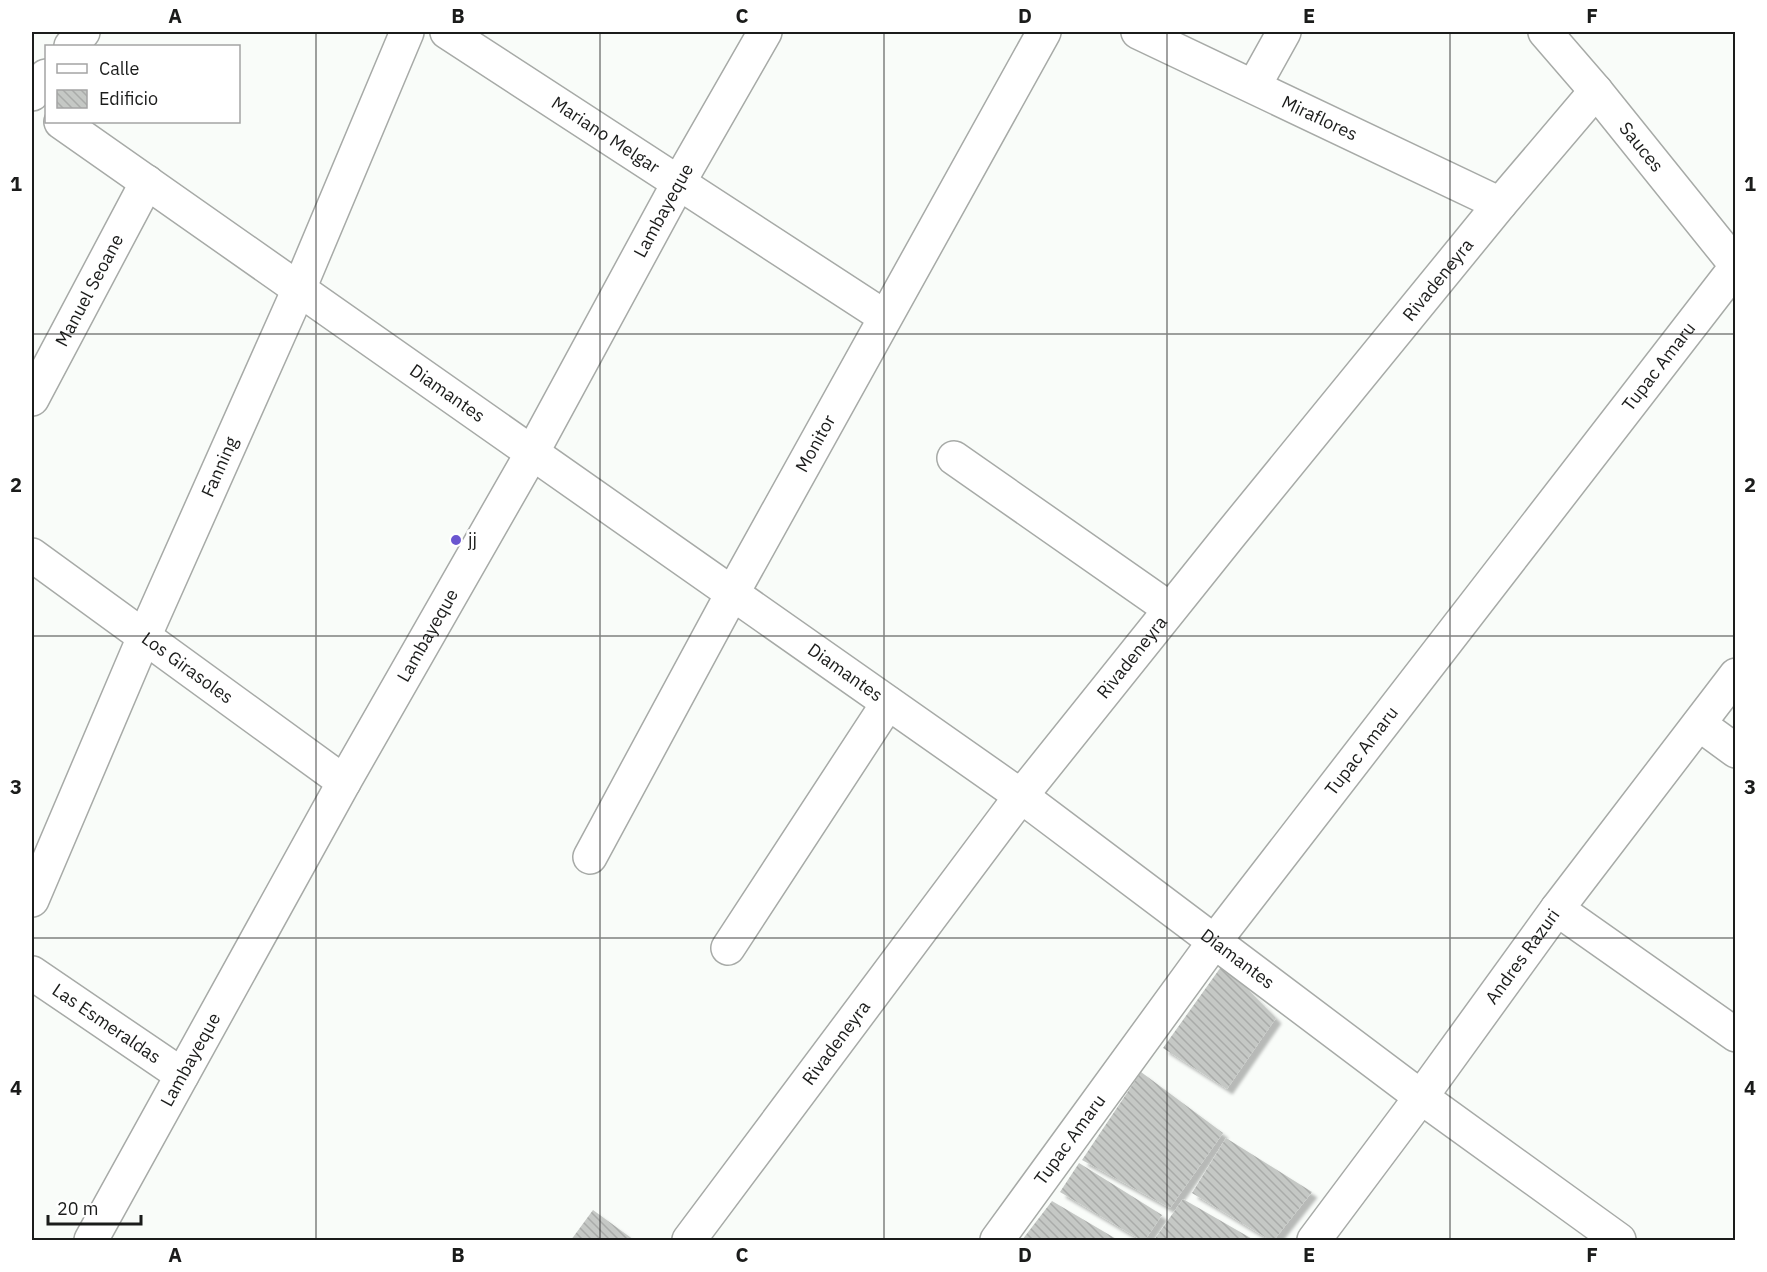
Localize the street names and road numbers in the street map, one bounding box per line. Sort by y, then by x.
street label: Miraflores [1278,90,1361,146]
street label: Mariano Melgar [547,91,665,179]
street label: Sauces [1614,117,1669,177]
street label: Lambayeque [628,159,698,261]
street label: Manuel Seoane [50,230,128,350]
street label: Rivadeneyra [1397,233,1478,326]
street label: Tupac Amaru [1617,317,1700,416]
street label: Diamantes [405,358,490,427]
street label: Monitor [790,410,840,476]
street label: Fanning [196,433,243,501]
street label: Lambayeque [392,584,463,686]
street label: Rivadeneyra [1091,611,1172,703]
street label: Los Girasoles [137,627,238,709]
street label: Diamantes [803,638,887,706]
street label: Tupac Amaru [1320,701,1403,800]
street label: Andres Razuri [1480,904,1564,1008]
street label: Diamantes [1196,923,1279,994]
street label: Las Esmeraldas [48,978,165,1068]
street label: Rivadeneyra [797,996,875,1090]
street label: Lambayeque [155,1008,225,1110]
street label: Tupac Amaru [1029,1090,1110,1189]

